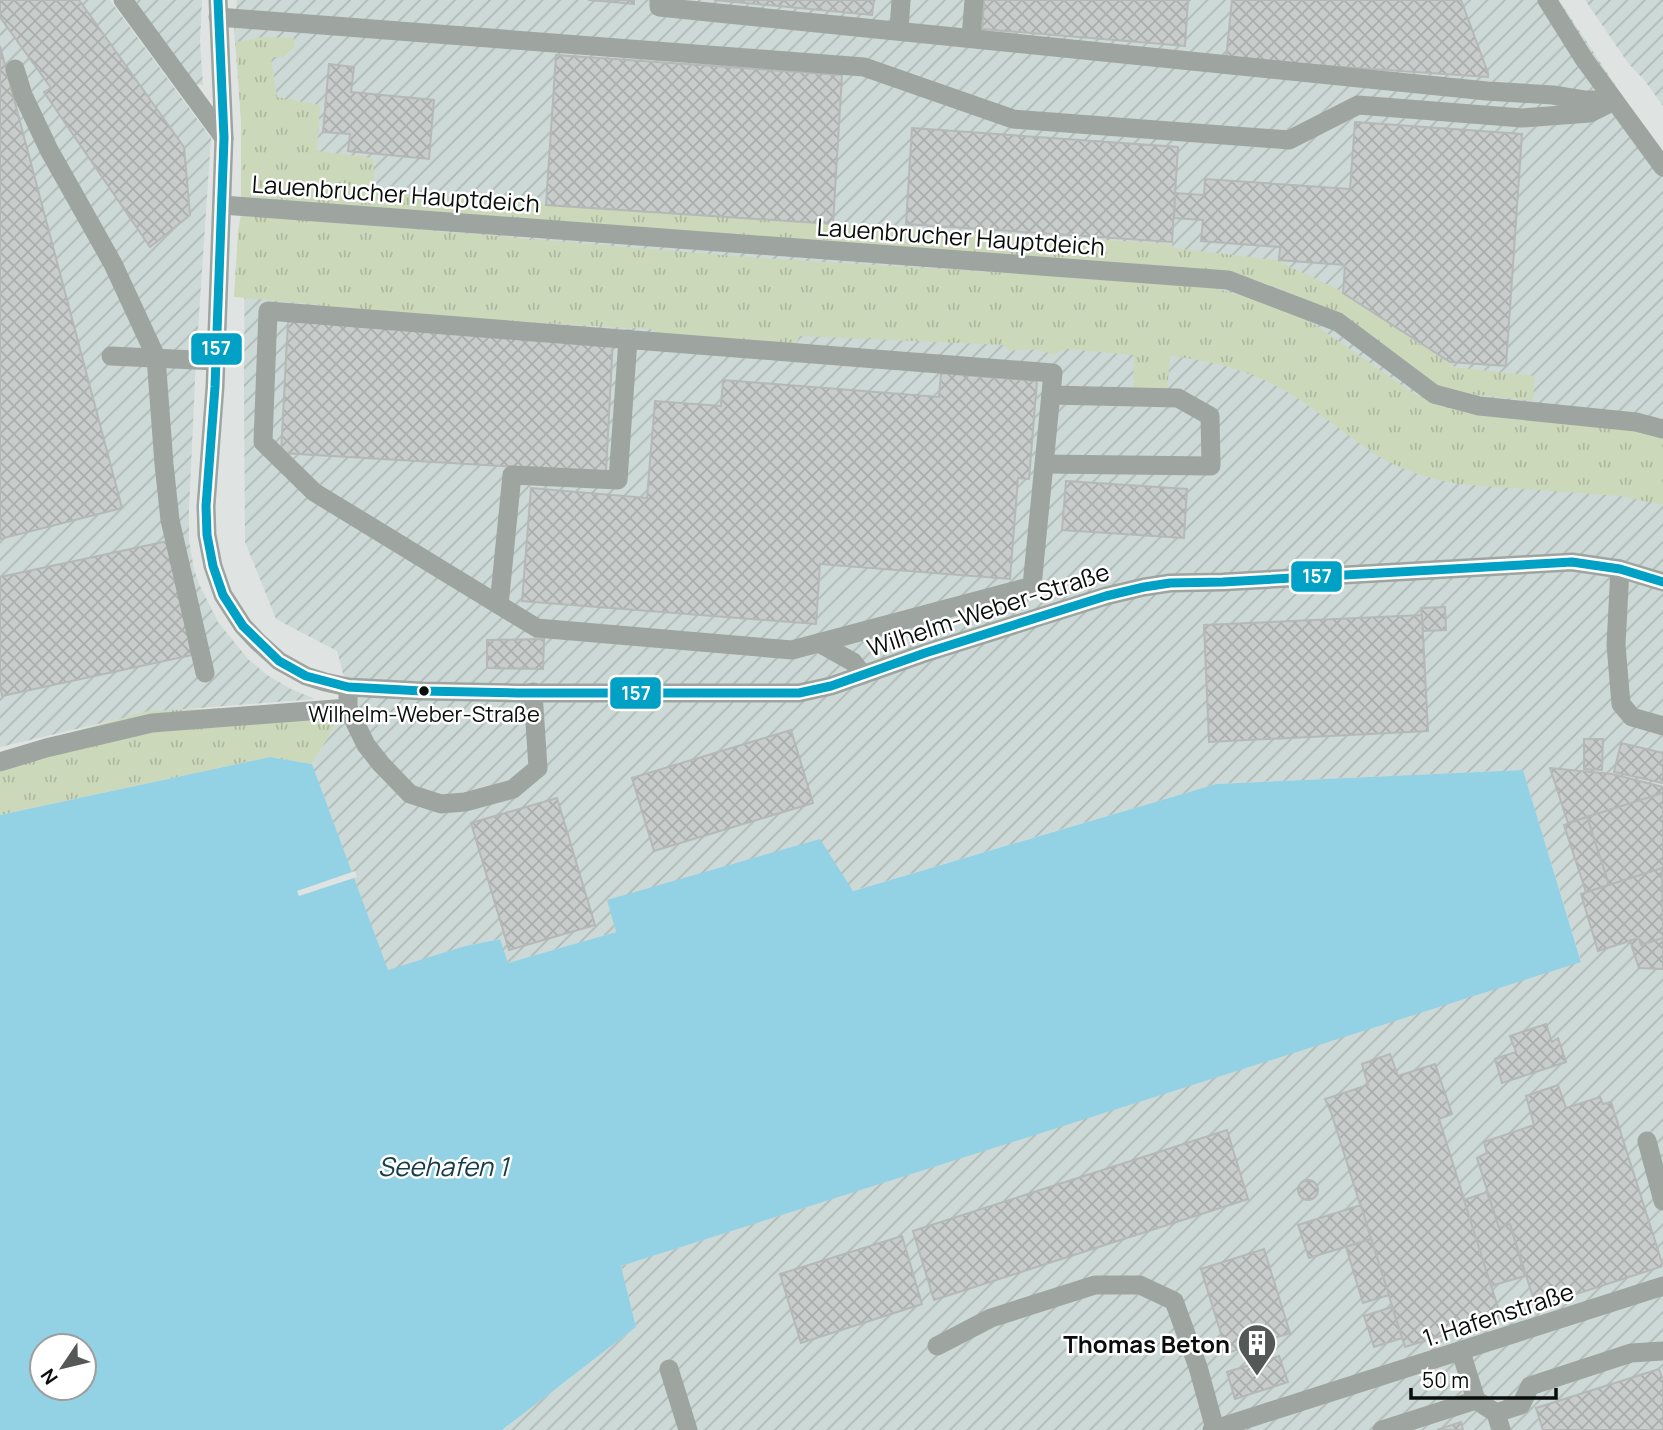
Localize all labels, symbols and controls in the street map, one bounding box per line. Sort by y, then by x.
street label: Lauenbrucher Hauptdeich [251,166,541,220]
street label: Lauenbrucher Hauptdeich [816,209,1106,263]
line badge: 157 [190,332,243,366]
text: 157 [201,335,231,361]
street label: Wilhelm-Weber-Straße [863,554,1113,664]
line badge: 157 [1290,560,1343,593]
text: 157 [1302,563,1332,589]
line badge: 157 [609,676,662,710]
text: 157 [621,680,651,706]
marker: Wilhelm-Weber-Straße [417,684,431,698]
place label: Wilhelm-Weber-Straße [308,699,540,729]
water label: Seehafen 1 [378,1148,510,1184]
street label: 1. Hafenstraße [1418,1274,1578,1354]
building icon: Thomas Beton [1236,1322,1278,1377]
place label: Thomas Beton [1063,1327,1230,1360]
north arrow [28,1332,98,1402]
scale bar [1411,1356,1556,1400]
text: N [35,1364,64,1390]
text: 50 m [1422,1366,1469,1394]

